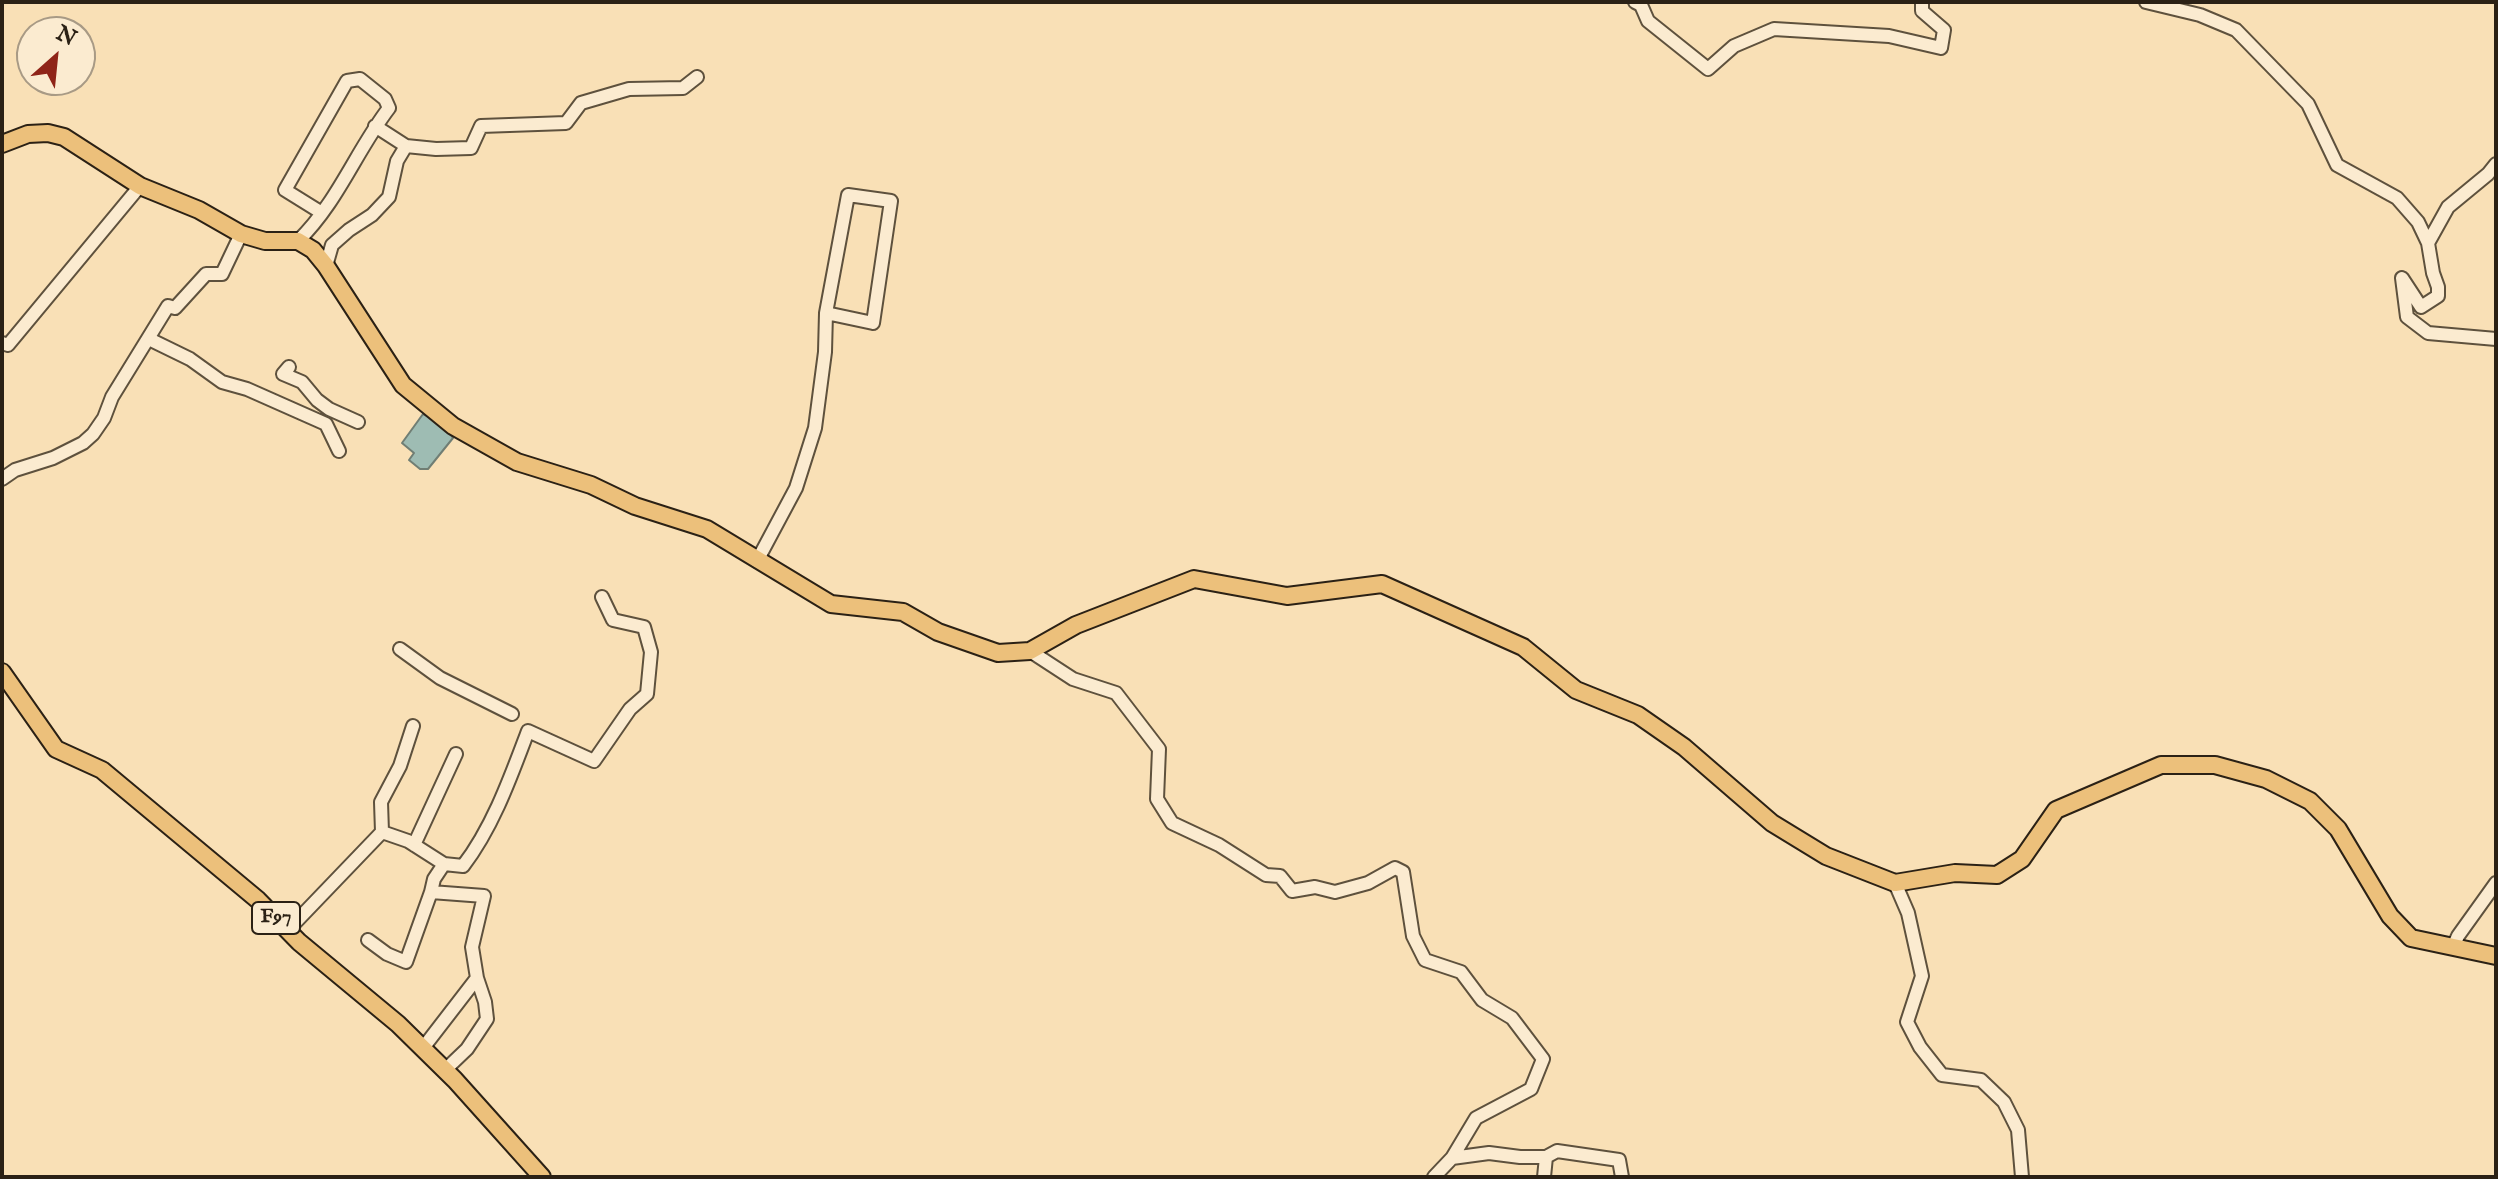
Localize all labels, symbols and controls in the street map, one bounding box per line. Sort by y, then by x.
north arrow [16,16,96,96]
text: N [51,20,81,53]
road number: F97 [252,902,300,934]

